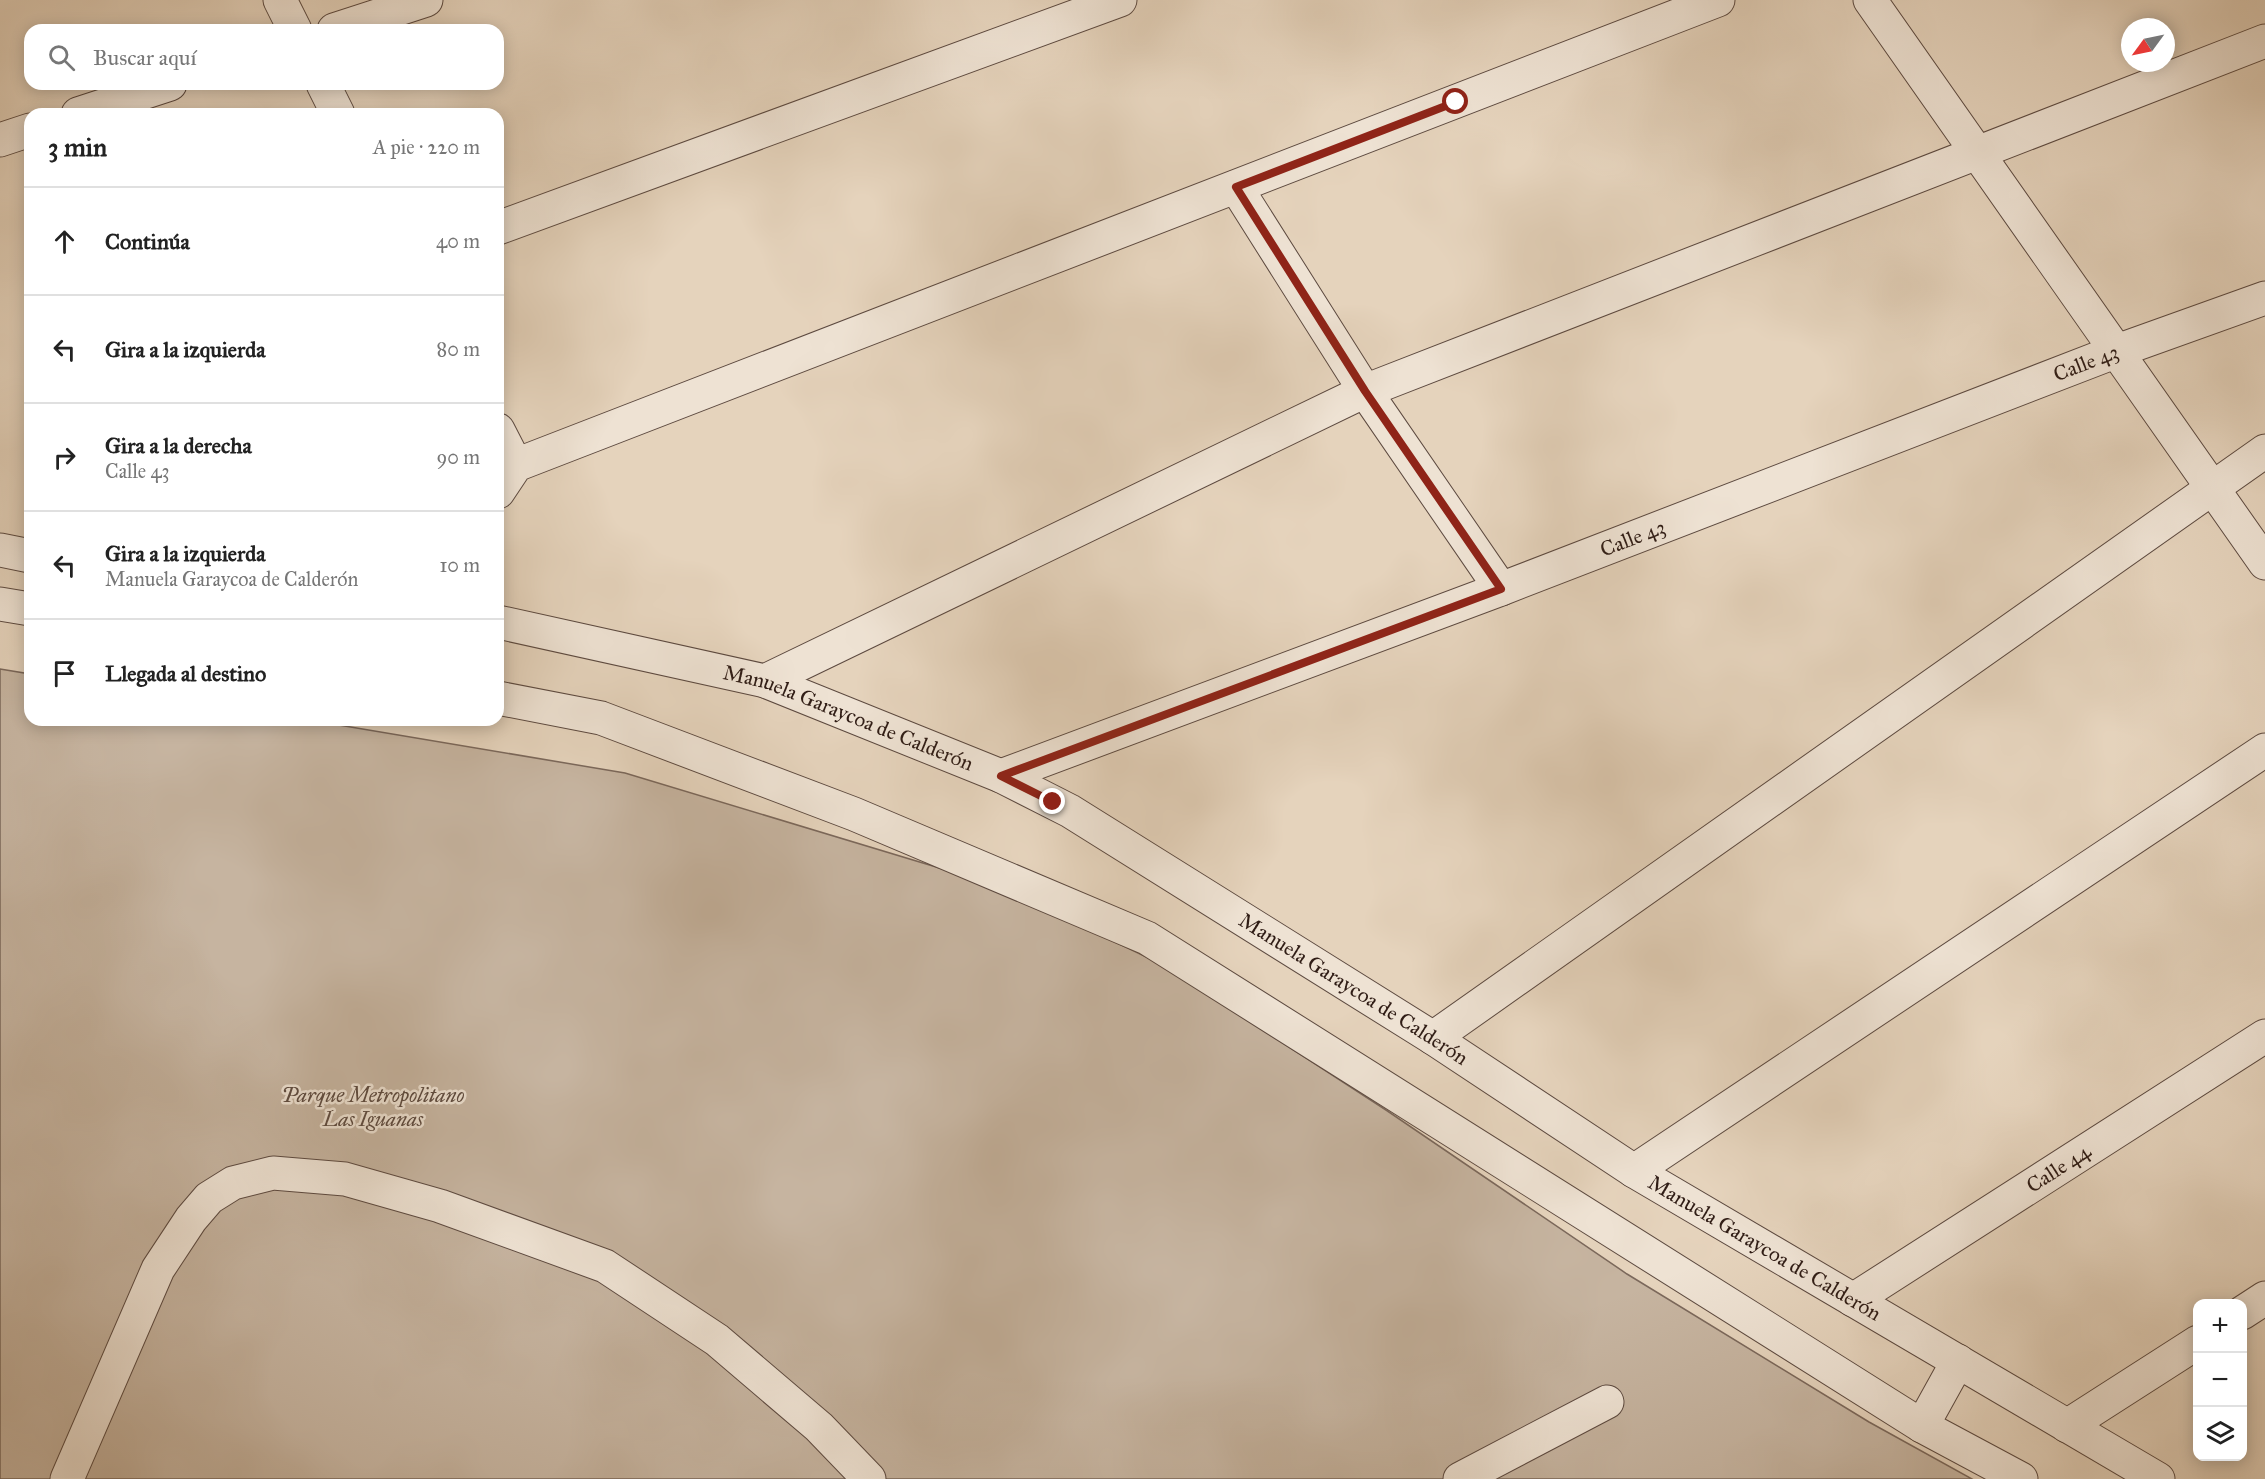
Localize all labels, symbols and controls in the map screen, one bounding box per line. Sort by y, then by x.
north arrow [2121,18,2175,72]
search box [24,24,504,90]
icon: search [45,41,78,74]
text: Buscar aquí [93,44,196,71]
route start [1442,88,1468,114]
text: 3 min [48,131,107,163]
text: A pie · 220 m [373,135,480,159]
icon: ahead [48,225,81,258]
text: Continúa [105,228,190,255]
text: 40 m [436,229,480,253]
icon: left [48,333,81,366]
text: Gira a la izquierda [105,336,266,363]
text: 80 m [437,337,480,361]
street label: Calle 43 [2050,339,2122,387]
text: Gira a la derecha [105,432,252,459]
icon: right [48,441,81,474]
text: 90 m [437,445,480,469]
text: Calle 43 [105,459,170,483]
street label: Calle 43 [1596,514,1669,562]
text: Gira a la izquierda [105,540,266,567]
icon: left [48,549,81,582]
text: 10 m [439,553,480,577]
text: Manuela Garaycoa de Calderón [105,567,358,591]
icon: arrive [48,657,81,690]
street label: Manuela Garaycoa de Calderón [721,659,977,777]
text: Llegada al destino [105,660,266,687]
route end [1039,788,1065,814]
street label: Manuela Garaycoa de Calderón [1234,907,1473,1071]
park label: Parque Metropolitano Las Iguanas [282,1082,464,1132]
street label: Calle 44 [2021,1138,2097,1199]
street label: Manuela Garaycoa de Calderón [1643,1169,1886,1326]
map controls [2193,1299,2247,1461]
button: + [2193,1299,2247,1353]
button: − [2193,1353,2247,1407]
button: layers [2193,1407,2247,1461]

